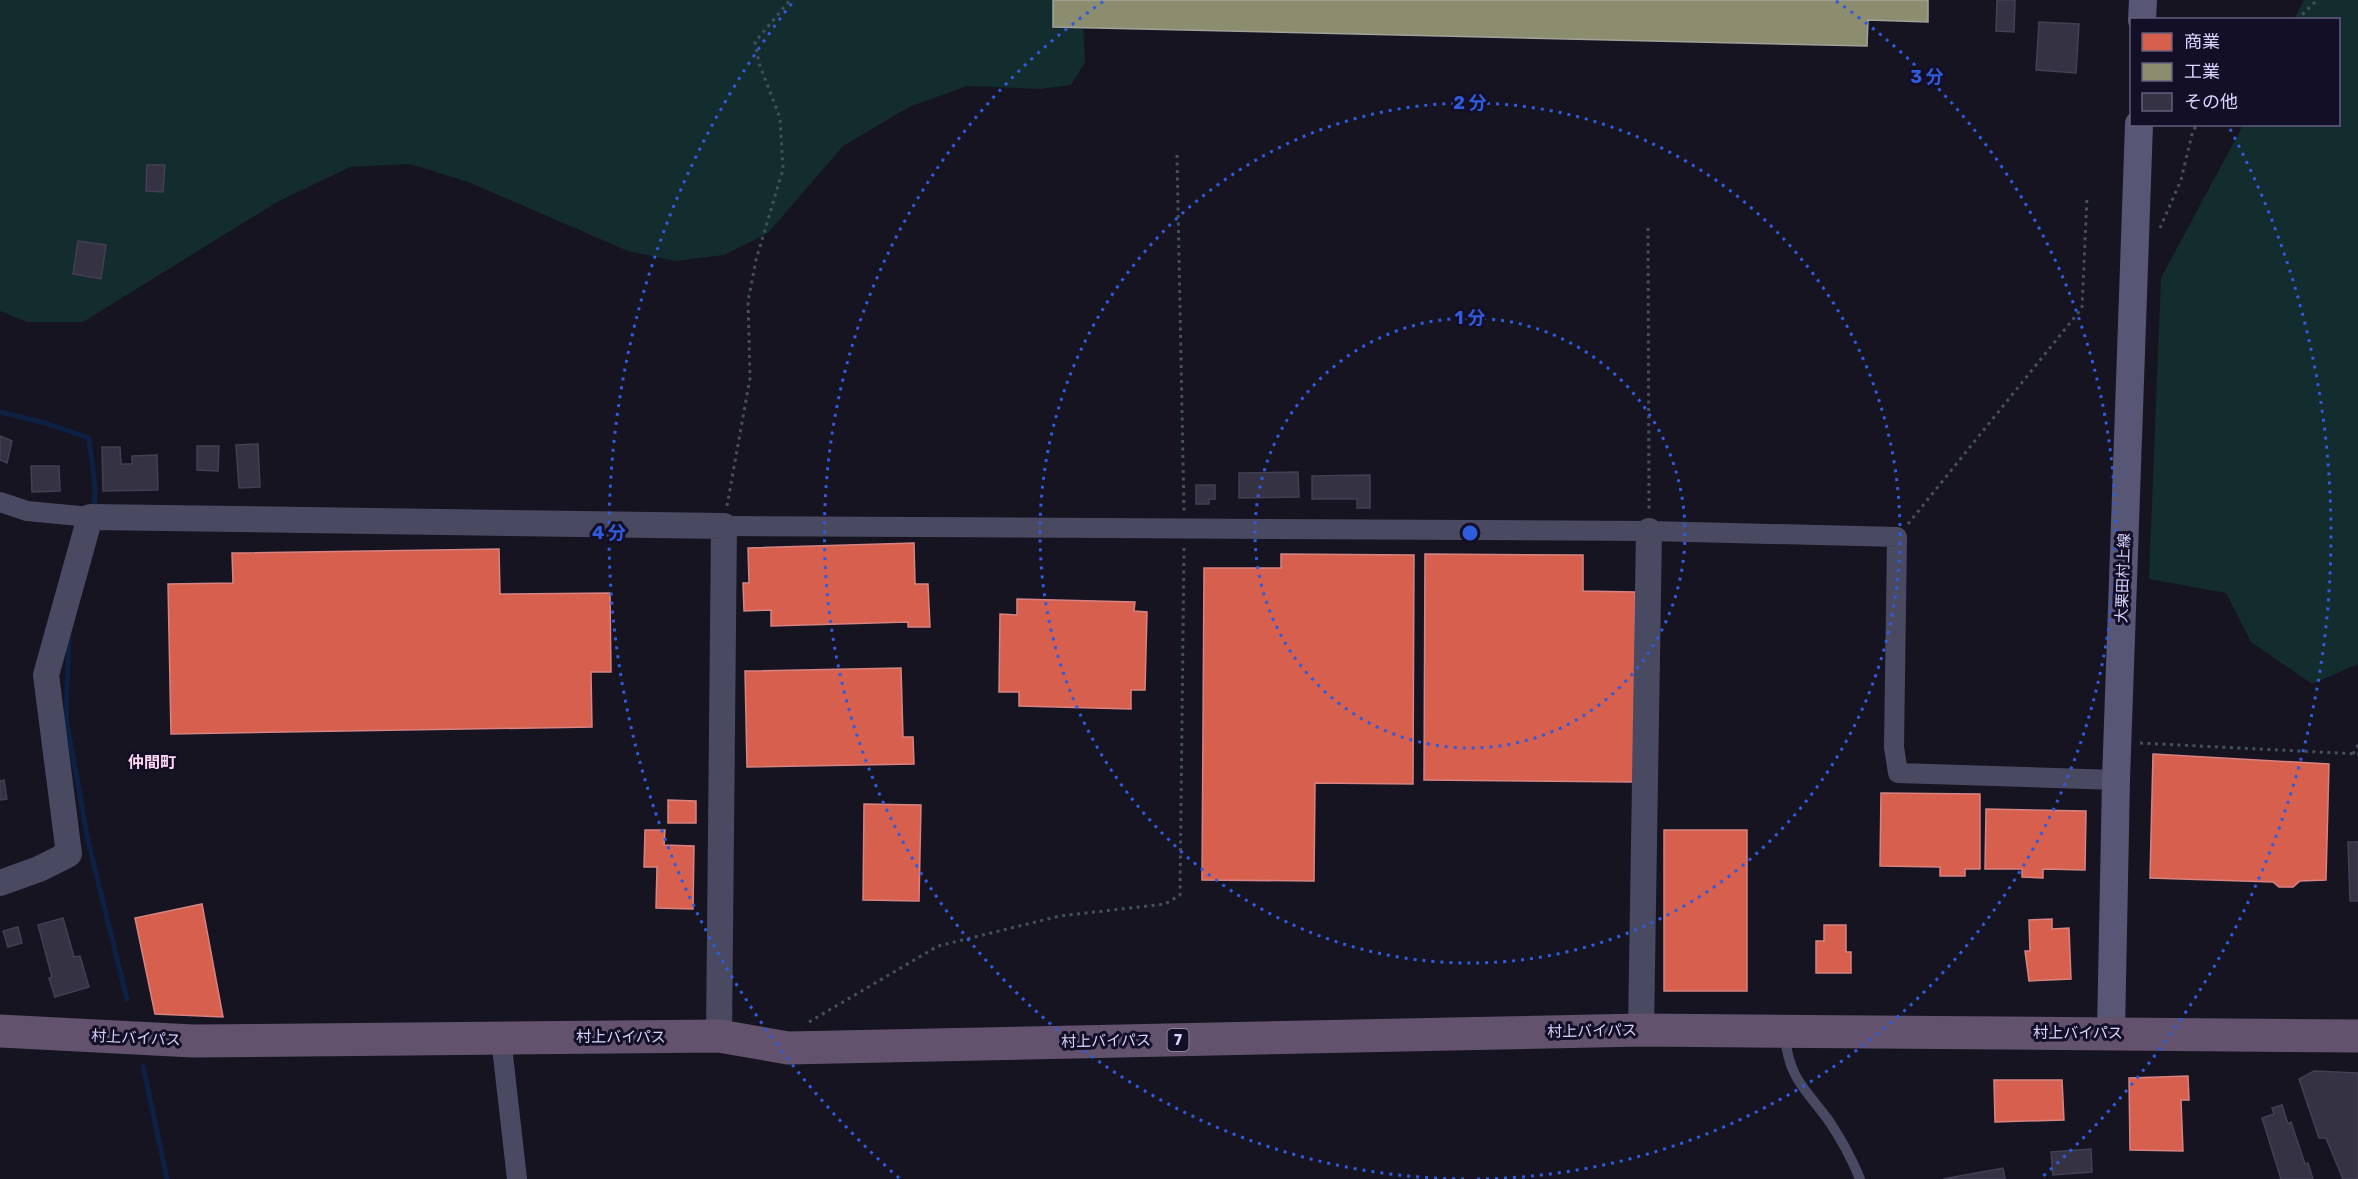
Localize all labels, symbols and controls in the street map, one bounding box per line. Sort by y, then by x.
legend [2130,18,2340,126]
text: 商業 [2184,31,2220,53]
text: 工業 [2184,61,2220,83]
text: 3 分 [1910,66,1944,88]
text: その他 [2184,91,2238,113]
text: 2 分 [1453,92,1487,114]
text: 1 分 [1455,307,1485,329]
text: 4 分 [592,522,626,544]
centre of rings [1460,523,1480,543]
street label: 大栗田村上線 [2112,533,2134,623]
district label: 仲間町 [128,753,176,772]
street label: 村上バイパス [1547,1021,1637,1041]
street label: 村上バイパス [2033,1024,2123,1042]
street label: 村上バイパス [91,1027,181,1049]
street label: 村上バイパス [576,1028,666,1046]
road number: 7 [1168,1029,1188,1051]
street label: 村上バイパス [1061,1031,1151,1051]

